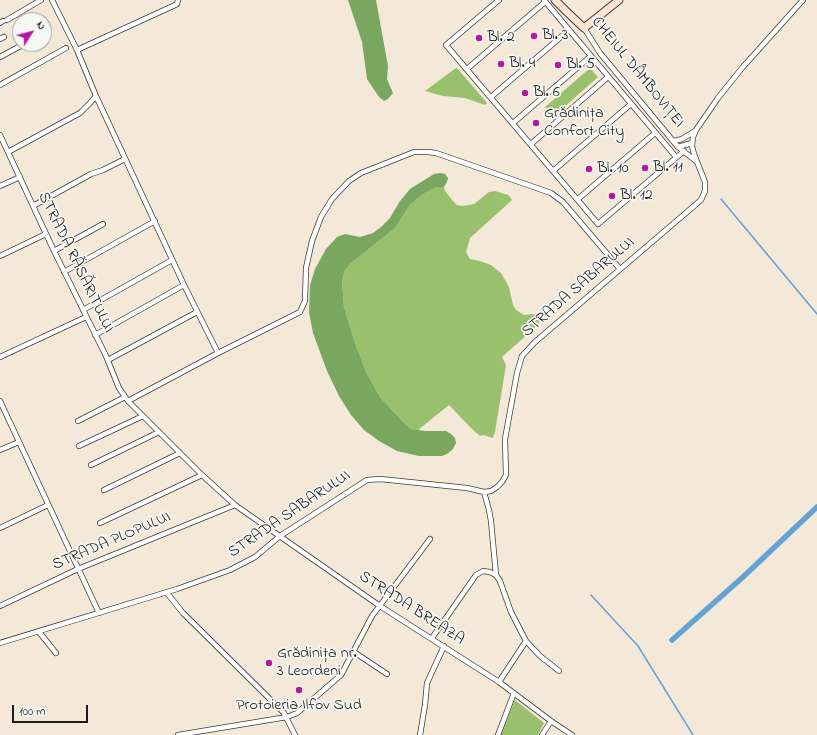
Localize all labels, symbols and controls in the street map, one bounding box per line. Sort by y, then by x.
north arrow [12,12,52,52]
street label: CHEIUL DÂMBOVIȚEI [586,14,688,132]
text: N [32,18,50,33]
place label: Bl. 3 [542,26,568,46]
place label: Bl. 2 [487,28,515,48]
marker: Bl. 3 [529,31,539,41]
marker: Bl. 2 [474,33,484,43]
place label: Bl. 4 [509,54,535,74]
place label: Bl. 5 [566,55,595,75]
marker: Bl. 4 [496,59,506,69]
marker: Bl. 5 [553,60,563,70]
place label: Bl. 6 [533,83,560,103]
marker: Bl. 6 [520,88,530,98]
place label: Grădinița Confort City [544,104,624,142]
marker: Grădinița Confort City [531,118,541,128]
place label: Bl. 11 [653,158,683,178]
place label: Bl. 10 [597,159,629,179]
marker: Bl. 11 [640,163,650,173]
marker: Bl. 10 [584,164,594,174]
place label: Bl. 12 [620,186,653,206]
street label: STRADA RĂSĂRITULUI [33,189,117,337]
marker: Bl. 12 [607,191,617,201]
street label: STRADA SABARULUI [519,234,639,342]
street label: STRADA SABARULUI [225,467,355,563]
street label: STRADA PLOPULUI [50,508,174,576]
street label: STRADA BREAZA [355,568,467,650]
place label: Grădinița nr. 3 Leordeni [277,644,357,682]
marker: Grădinița nr. 3 Leordeni [264,658,274,668]
marker: Protoieria Ilfov Sud [294,685,304,695]
place label: Protoieria Ilfov Sud [236,696,362,716]
scale bar [14,697,90,723]
text: 100 m [19,703,46,721]

